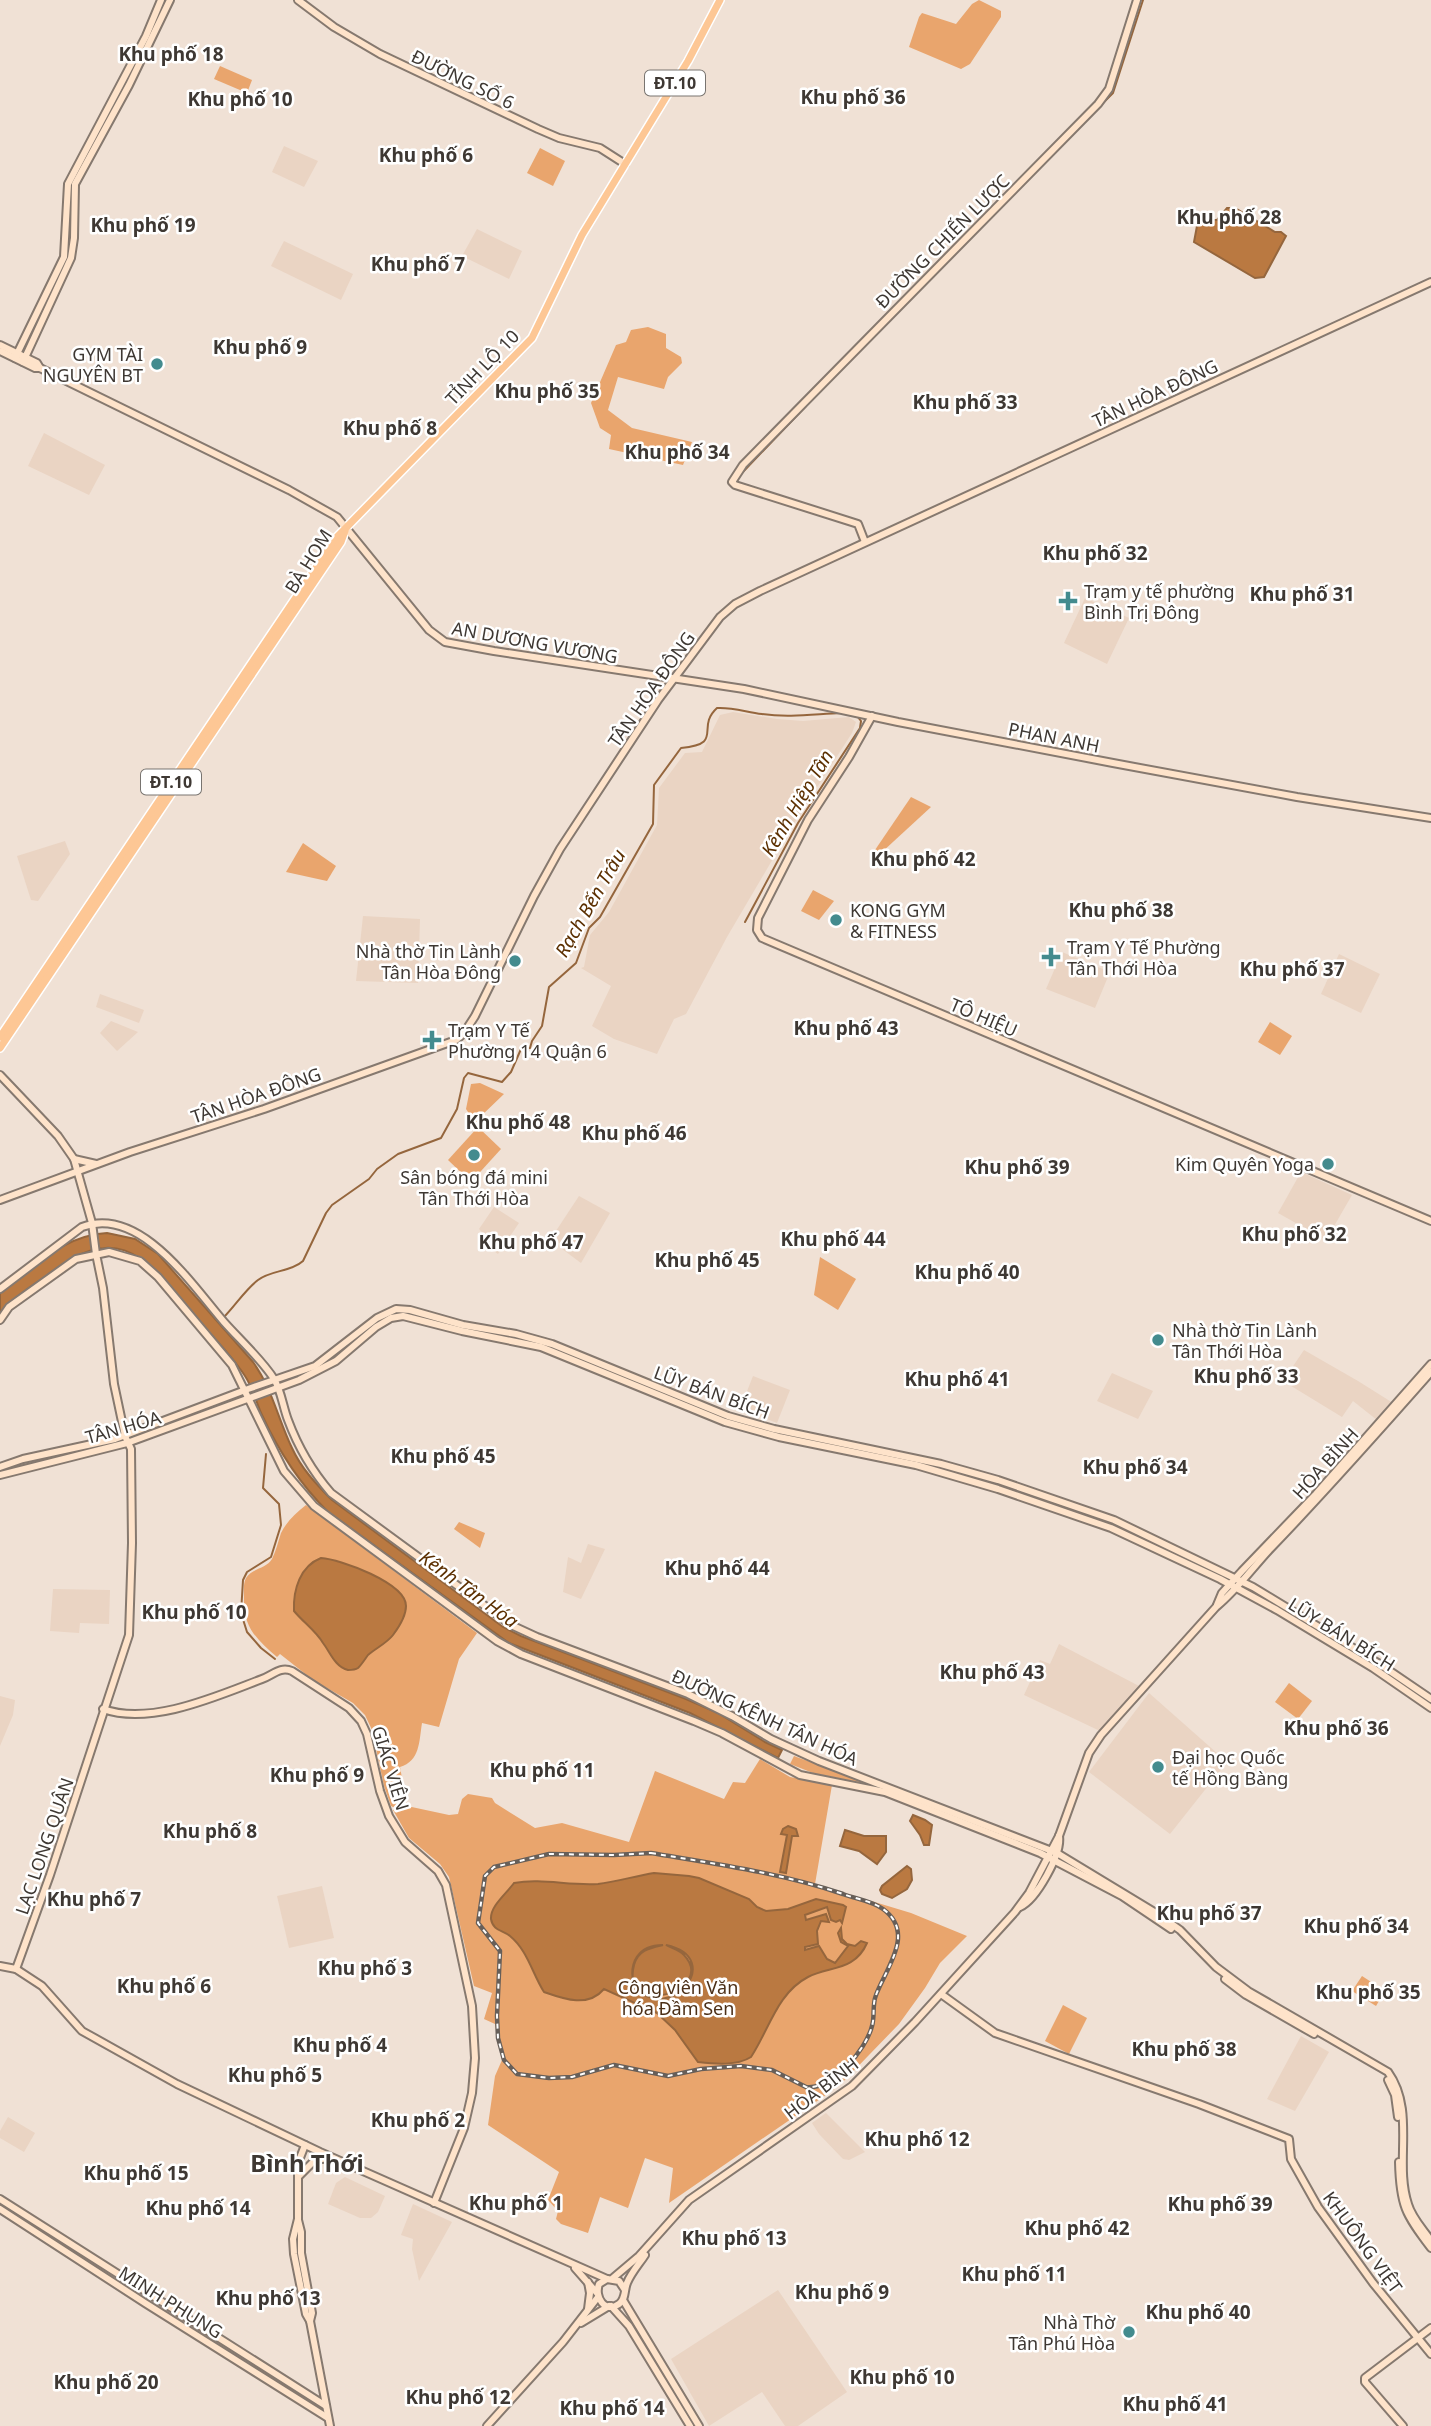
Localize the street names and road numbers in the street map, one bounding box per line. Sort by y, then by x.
street label: ĐƯỜNG SỐ 6 [408,44,518,114]
road number: ĐT.10 [645,71,705,96]
street label: ĐƯỜNG CHIẾN LƯỢC [870,169,1014,313]
street label: TỈNH LỘ 10 [440,324,524,410]
street label: TÂN HÒA ĐÔNG [1088,353,1222,433]
street label: BÀ HOM [279,524,337,598]
street label: AN DƯƠNG VƯƠNG [450,616,620,668]
street label: TÂN HÒA ĐÔNG [602,626,700,752]
street label: PHAN ANH [1006,716,1102,758]
road number: ĐT.10 [141,769,201,794]
street label: TÔ HIỆU [947,992,1021,1042]
street label: TÂN HÒA ĐÔNG [188,1062,324,1128]
street label: LŨY BÁN BÍCH [651,1360,773,1424]
street label: TÂN HÓA [83,1405,164,1449]
street label: HÒA BÌNH [1287,1422,1363,1504]
street label: LŨY BÁN BÍCH [1284,1592,1400,1676]
street label: ĐƯỜNG KÊNH TÂN HÓA [668,1663,862,1771]
street label: GIÁC VIÊN [367,1723,415,1813]
street label: LẠC LONG QUÂN [9,1774,79,1918]
street label: HÒA BÌNH [779,2051,863,2125]
street label: KHUÔNG VIỆT [1318,2186,1408,2298]
street label: MINH PHỤNG [114,2260,228,2344]

